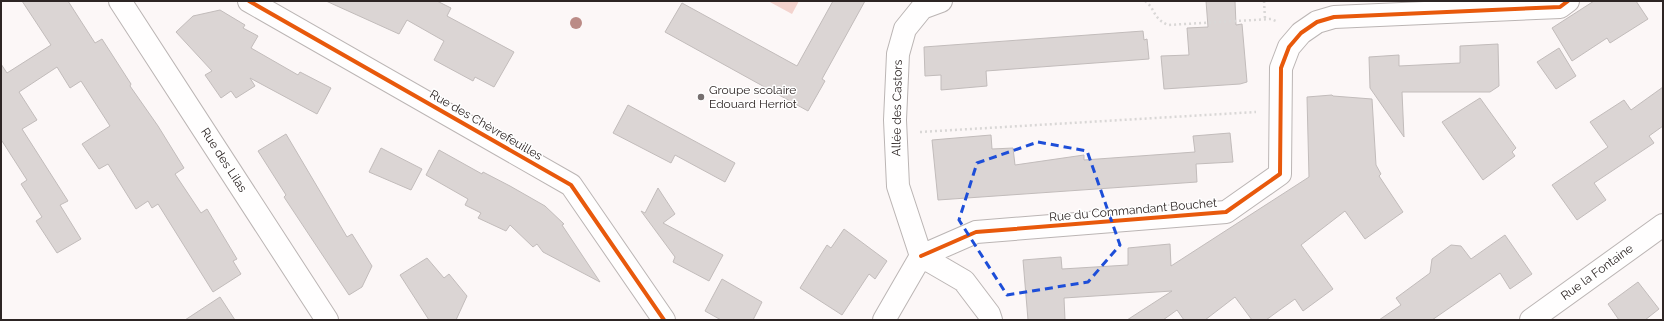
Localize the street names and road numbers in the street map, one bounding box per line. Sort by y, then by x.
street label: Allée des Castors [889,59,905,157]
street label: Rue des Chèvrefeuilles [427,87,545,163]
street label: Rue des Lilas [198,125,250,195]
street label: Rue du Commandant Bouchet [1048,196,1218,224]
street label: Rue la Fontaine [1558,241,1636,303]

